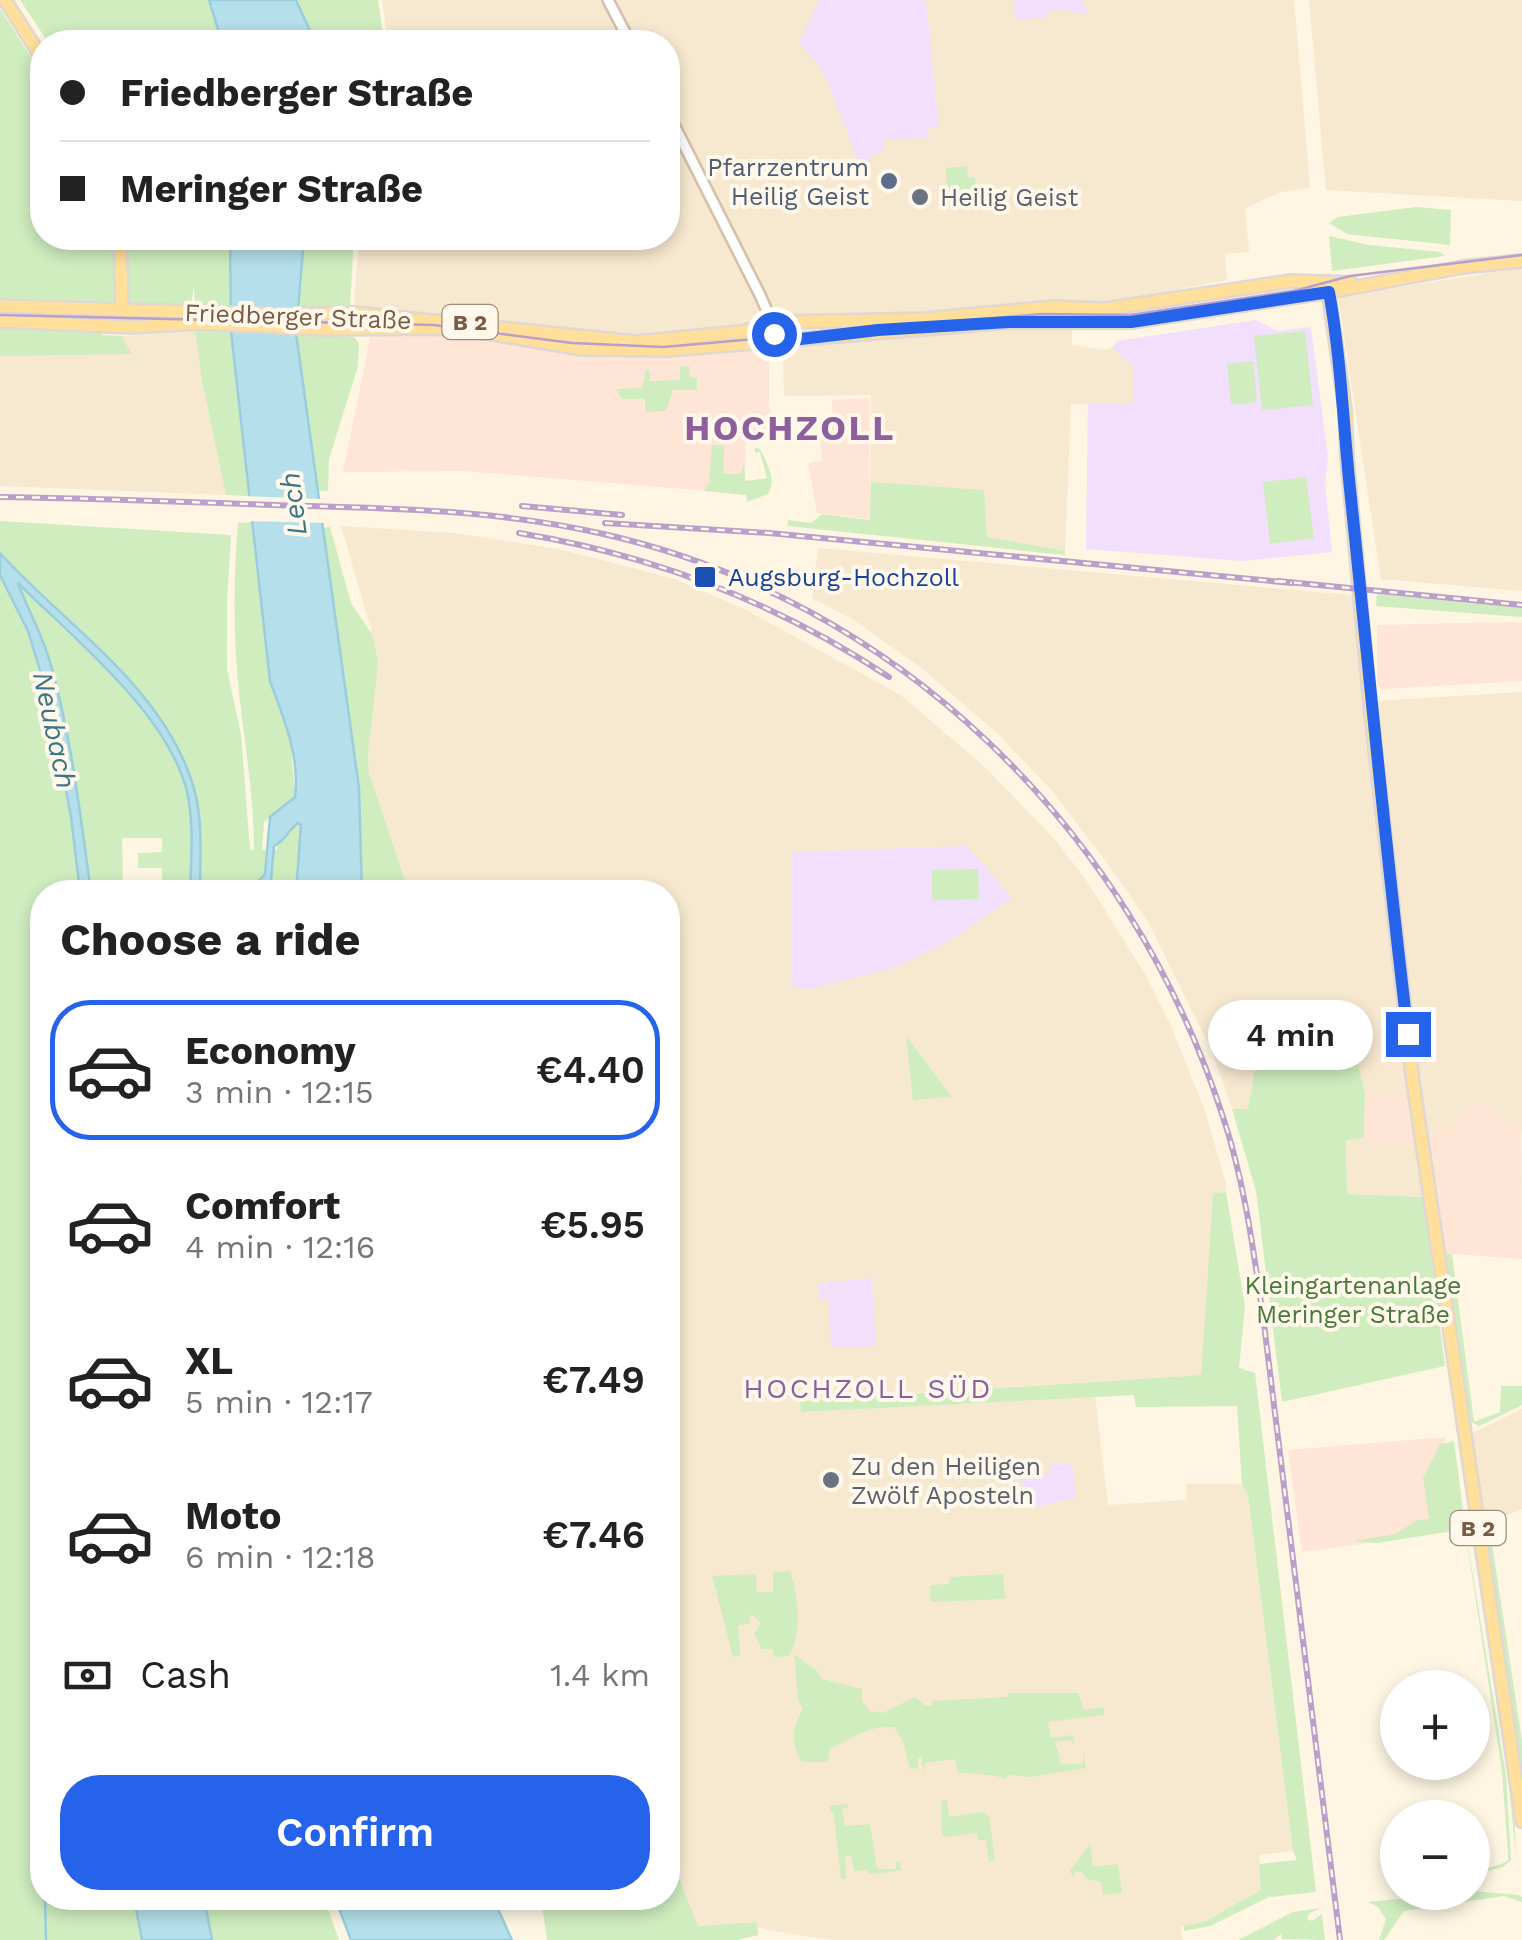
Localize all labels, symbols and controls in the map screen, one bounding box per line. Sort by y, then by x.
text: Friedberger Straße [120,71,473,115]
place label: Pfarrzentrum Heilig Geist [707,153,870,211]
text: Meringer Straße [120,167,423,211]
marker: Pfarrzentrum Heilig Geist [878,170,900,192]
place label: Heilig Geist [940,183,1079,212]
marker: Heilig Geist [909,186,931,208]
street label: Friedberger Straße [184,298,412,335]
road number: B 2 [442,305,498,339]
route start [752,312,797,357]
district label: HOCHZOLL [684,407,896,449]
water label: Lech [273,470,314,538]
place label: Augsburg-Hochzoll [728,563,959,592]
marker: Augsburg-Hochzoll [692,564,718,590]
water label: Neubach [26,668,83,792]
text: Choose a ride [60,913,360,966]
callout: 4 min [1208,999,1373,1069]
route end [1386,1012,1431,1057]
text: 4 min [1246,1016,1335,1054]
icon: car [65,1025,155,1115]
text: Economy [185,1029,356,1073]
text: €4.40 [536,1048,645,1092]
text: 3 min · 12:15 [185,1073,374,1111]
icon: car [65,1180,155,1270]
text: Comfort [185,1184,340,1228]
text: €5.95 [540,1203,645,1247]
text: 4 min · 12:16 [185,1228,375,1266]
park label: Kleingartenanlage Meringer Straße [1244,1271,1462,1329]
icon: car [65,1335,155,1425]
text: XL [185,1339,233,1383]
text: €7.49 [542,1358,645,1402]
district label: HOCHZOLL SÜD [743,1372,993,1405]
text: 5 min · 12:17 [185,1383,373,1421]
place label: Zu den Heiligen Zwölf Aposteln [851,1452,1041,1510]
marker: Zu den Heiligen Zwölf Aposteln [820,1469,842,1491]
icon: car [65,1490,155,1580]
text: Moto [185,1494,281,1538]
road number: B 2 [1450,1511,1506,1545]
text: €7.46 [542,1513,645,1557]
text: 6 min · 12:18 [185,1538,375,1576]
icon: cash [60,1648,115,1703]
text: Cash [140,1653,231,1697]
text: 1.4 km [550,1656,650,1694]
map controls [1380,1670,1490,1910]
button: + [1380,1670,1490,1780]
button: Confirm [60,1775,650,1890]
button: − [1380,1800,1490,1910]

